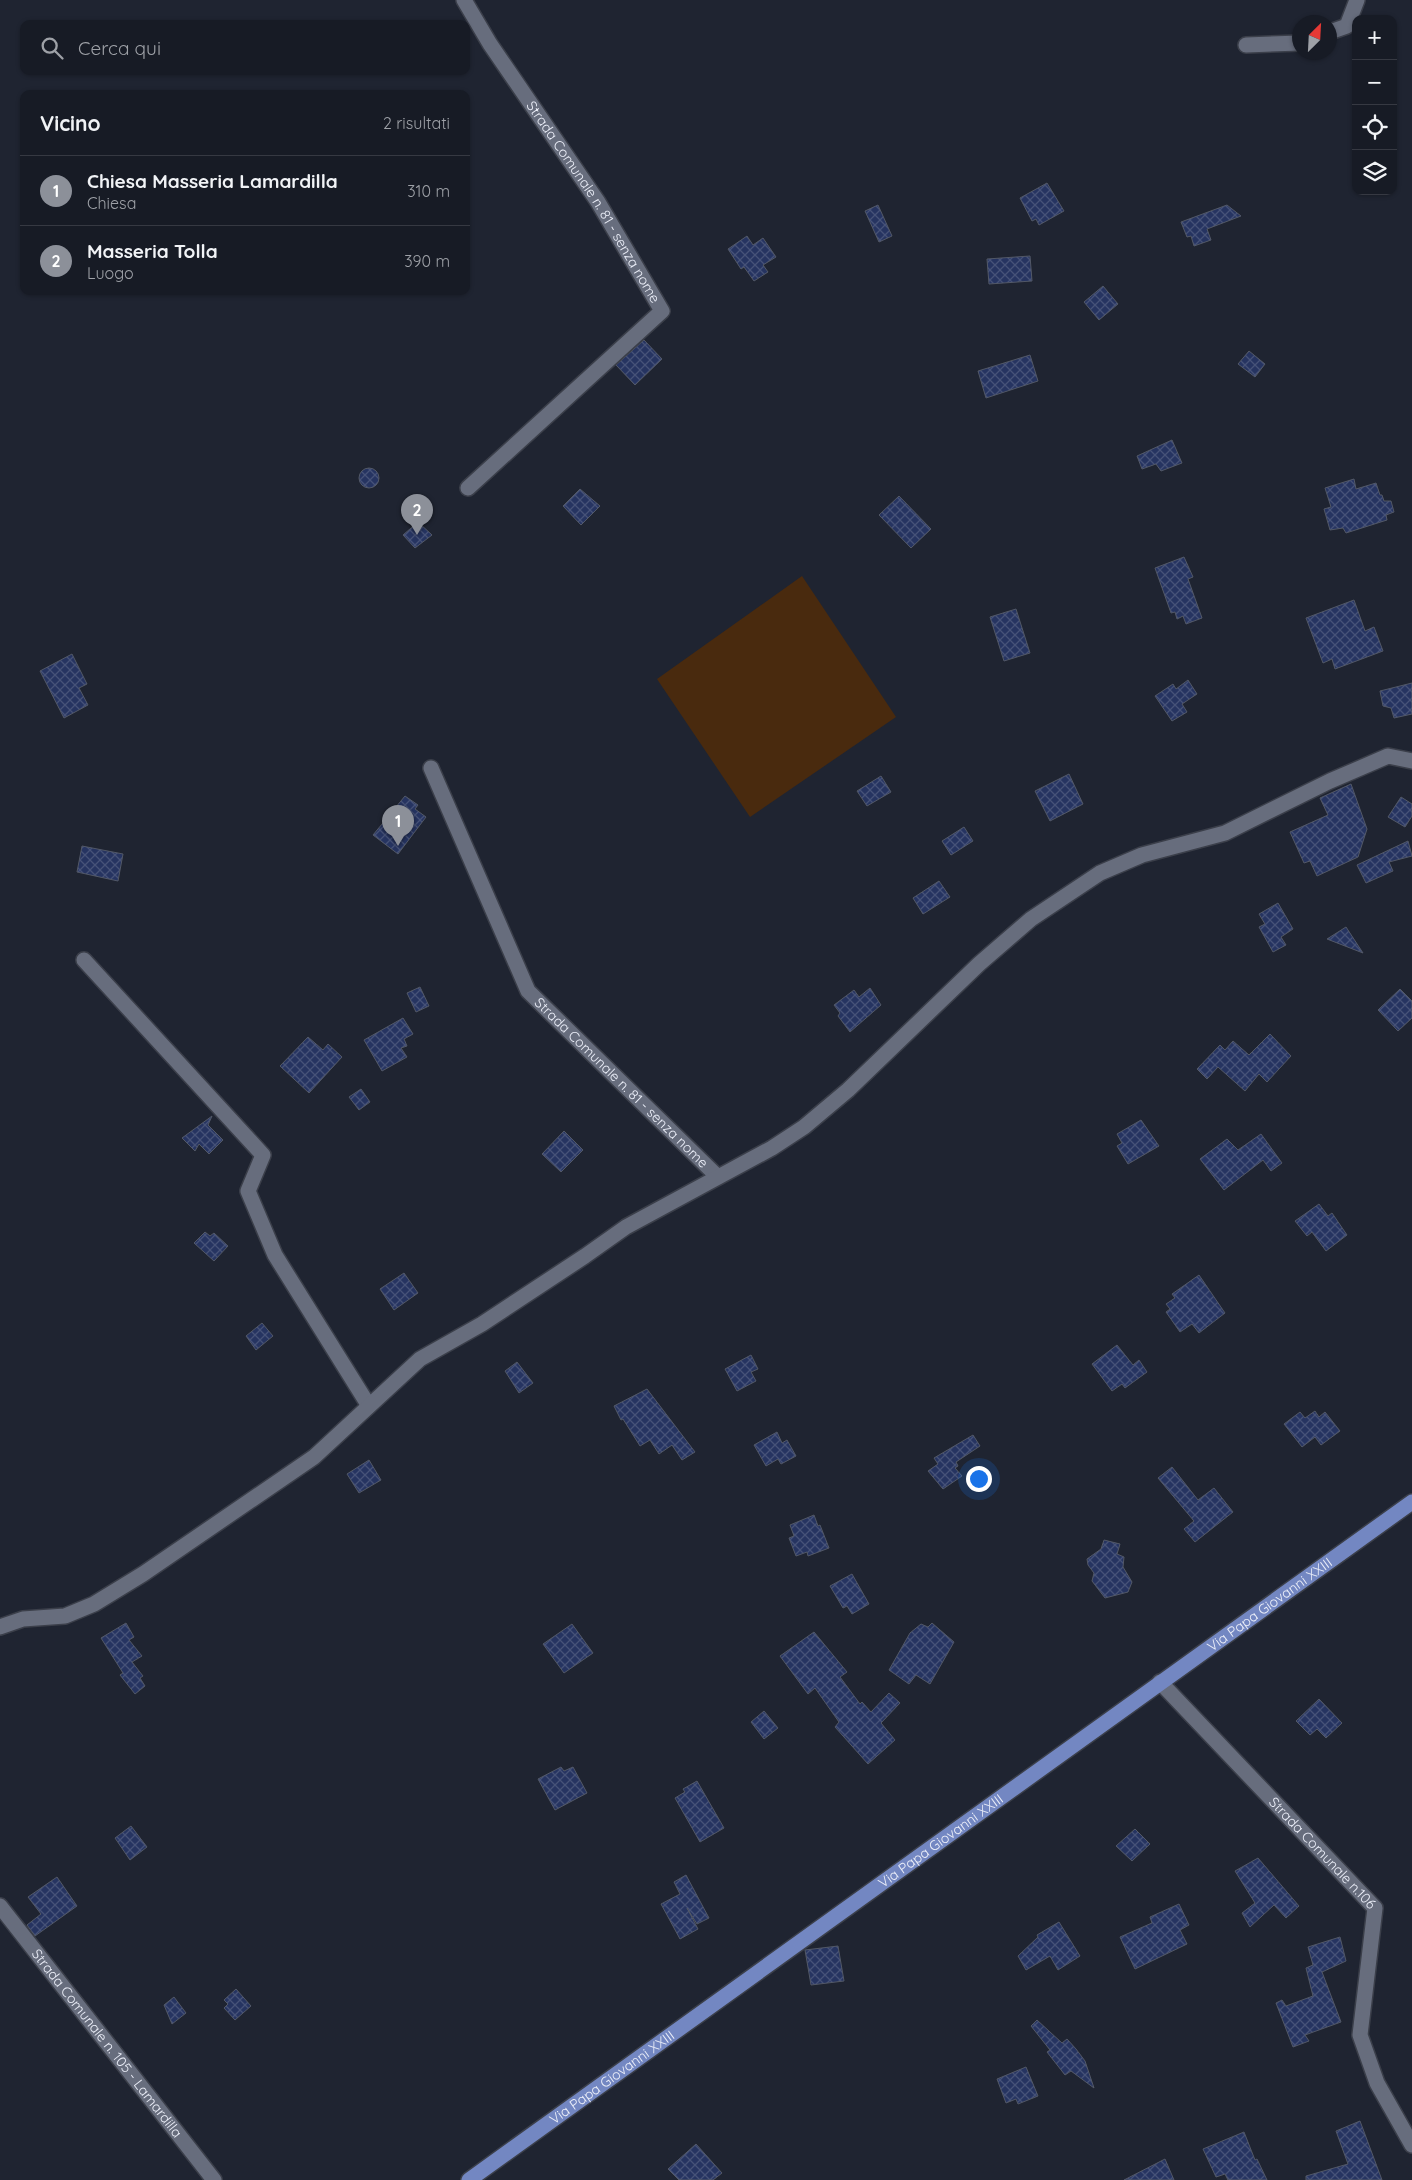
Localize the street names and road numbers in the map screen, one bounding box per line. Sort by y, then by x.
street label: Strada Comunale n. 81 - senza nome [523,97,664,306]
street label: Strada Comunale n. 81 - senza nome [531,993,712,1172]
street label: Via Papa Giovanni XXIII [1204,1553,1336,1655]
street label: Via Papa Giovanni XXIII [875,1790,1007,1892]
street label: Strada Comunale n.106 [1265,1793,1381,1913]
street label: Strada Comunale n. 105 - Lamardilla [28,1945,186,2141]
street label: Via Papa Giovanni XXIII [546,2026,678,2128]

